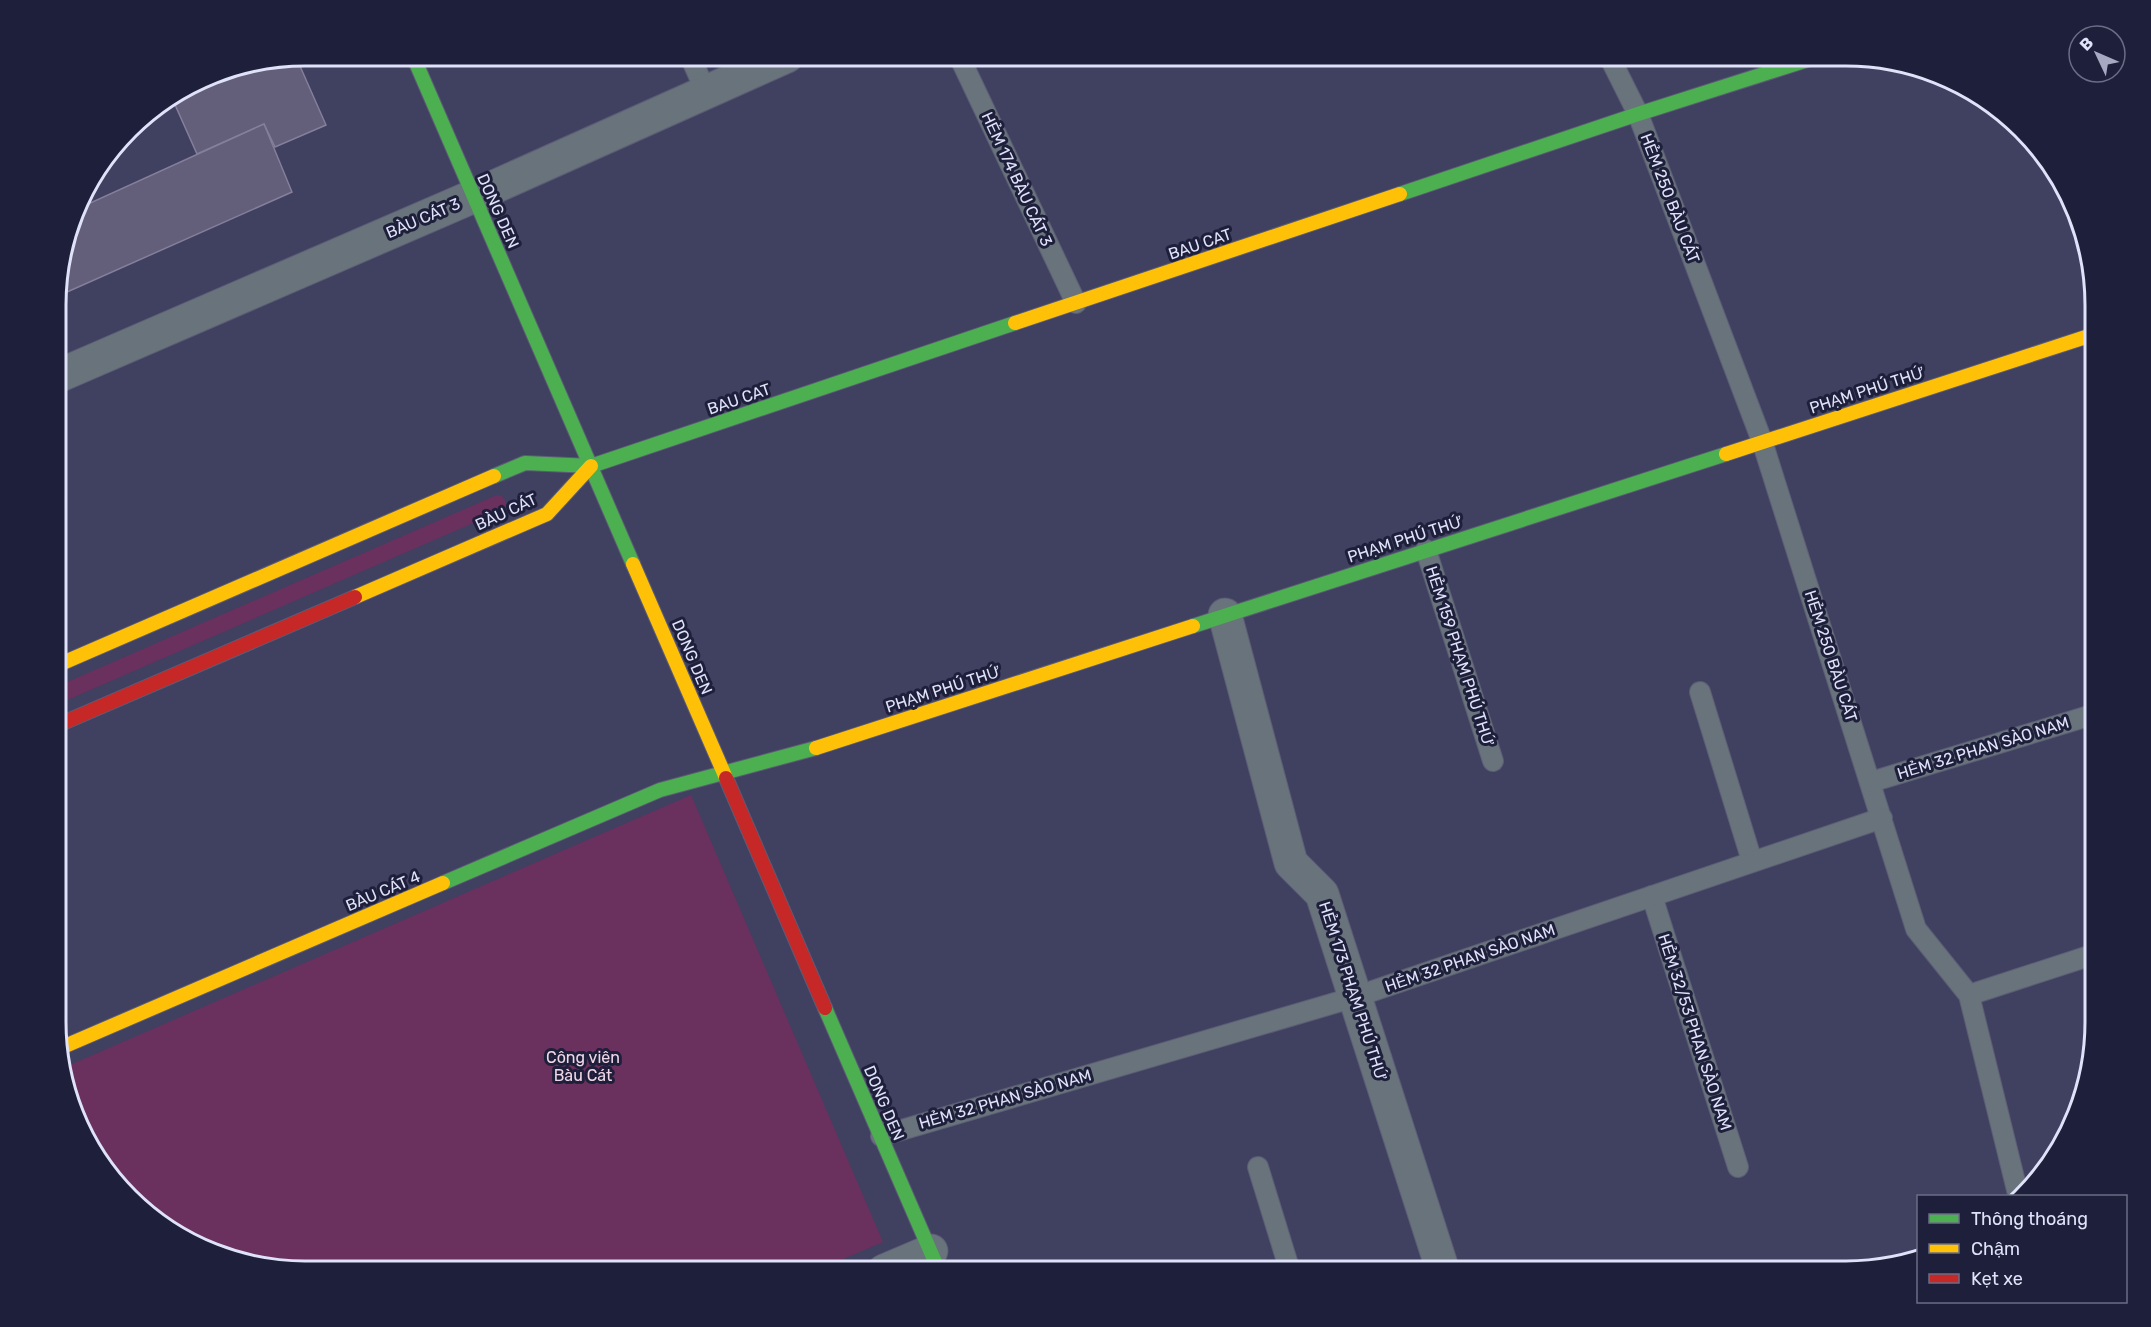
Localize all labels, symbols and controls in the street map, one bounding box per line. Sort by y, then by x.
north arrow [2067,24,2127,84]
text: B [2076,33,2097,55]
street label: HẺM 174 BÀU CÁT 3 [978,109,1056,249]
street label: HẺM 250 BÀU CÁT [1637,131,1703,265]
street label: DONG DEN [473,171,523,251]
street label: BÀU CÁT 3 [383,194,463,242]
street label: BAU CAT [1166,224,1234,264]
street label: PHẠM PHÚ THỨ [1807,362,1927,418]
street label: BAU CAT [705,379,773,419]
street label: BÀU CÁT [472,490,540,534]
street label: PHẠM PHÚ THỨ [1345,511,1465,567]
street label: HẺM 159 PHẠM PHÚ THỨ [1422,563,1499,748]
street label: HẺM 250 BÀU CÁT [1801,588,1861,724]
street label: DONG DEN [668,617,716,697]
street label: PHẠM PHÚ THỨ [883,661,1003,717]
street label: HẺM 32 PHAN SÀO NAM [1895,713,2071,783]
street label: BÀU CÁT 4 [343,867,423,915]
street label: HẺM 173 PHẠM PHÚ THỨ [1315,899,1392,1083]
street label: HẺM 32 PHAN SÀO NAM [1382,920,1558,996]
street label: HẺM 32/53 PHAN SÀO NAM [1654,931,1736,1133]
park label: Công viên Bàu Cát [546,1048,620,1085]
street label: DONG DEN [860,1063,908,1143]
street label: HẺM 32 PHAN SÀO NAM [916,1065,1094,1133]
legend [1917,1195,2127,1303]
text: Thông thoáng [1971,1208,2088,1230]
text: Chậm [1971,1238,2020,1260]
text: Kẹt xe [1971,1268,2023,1290]

